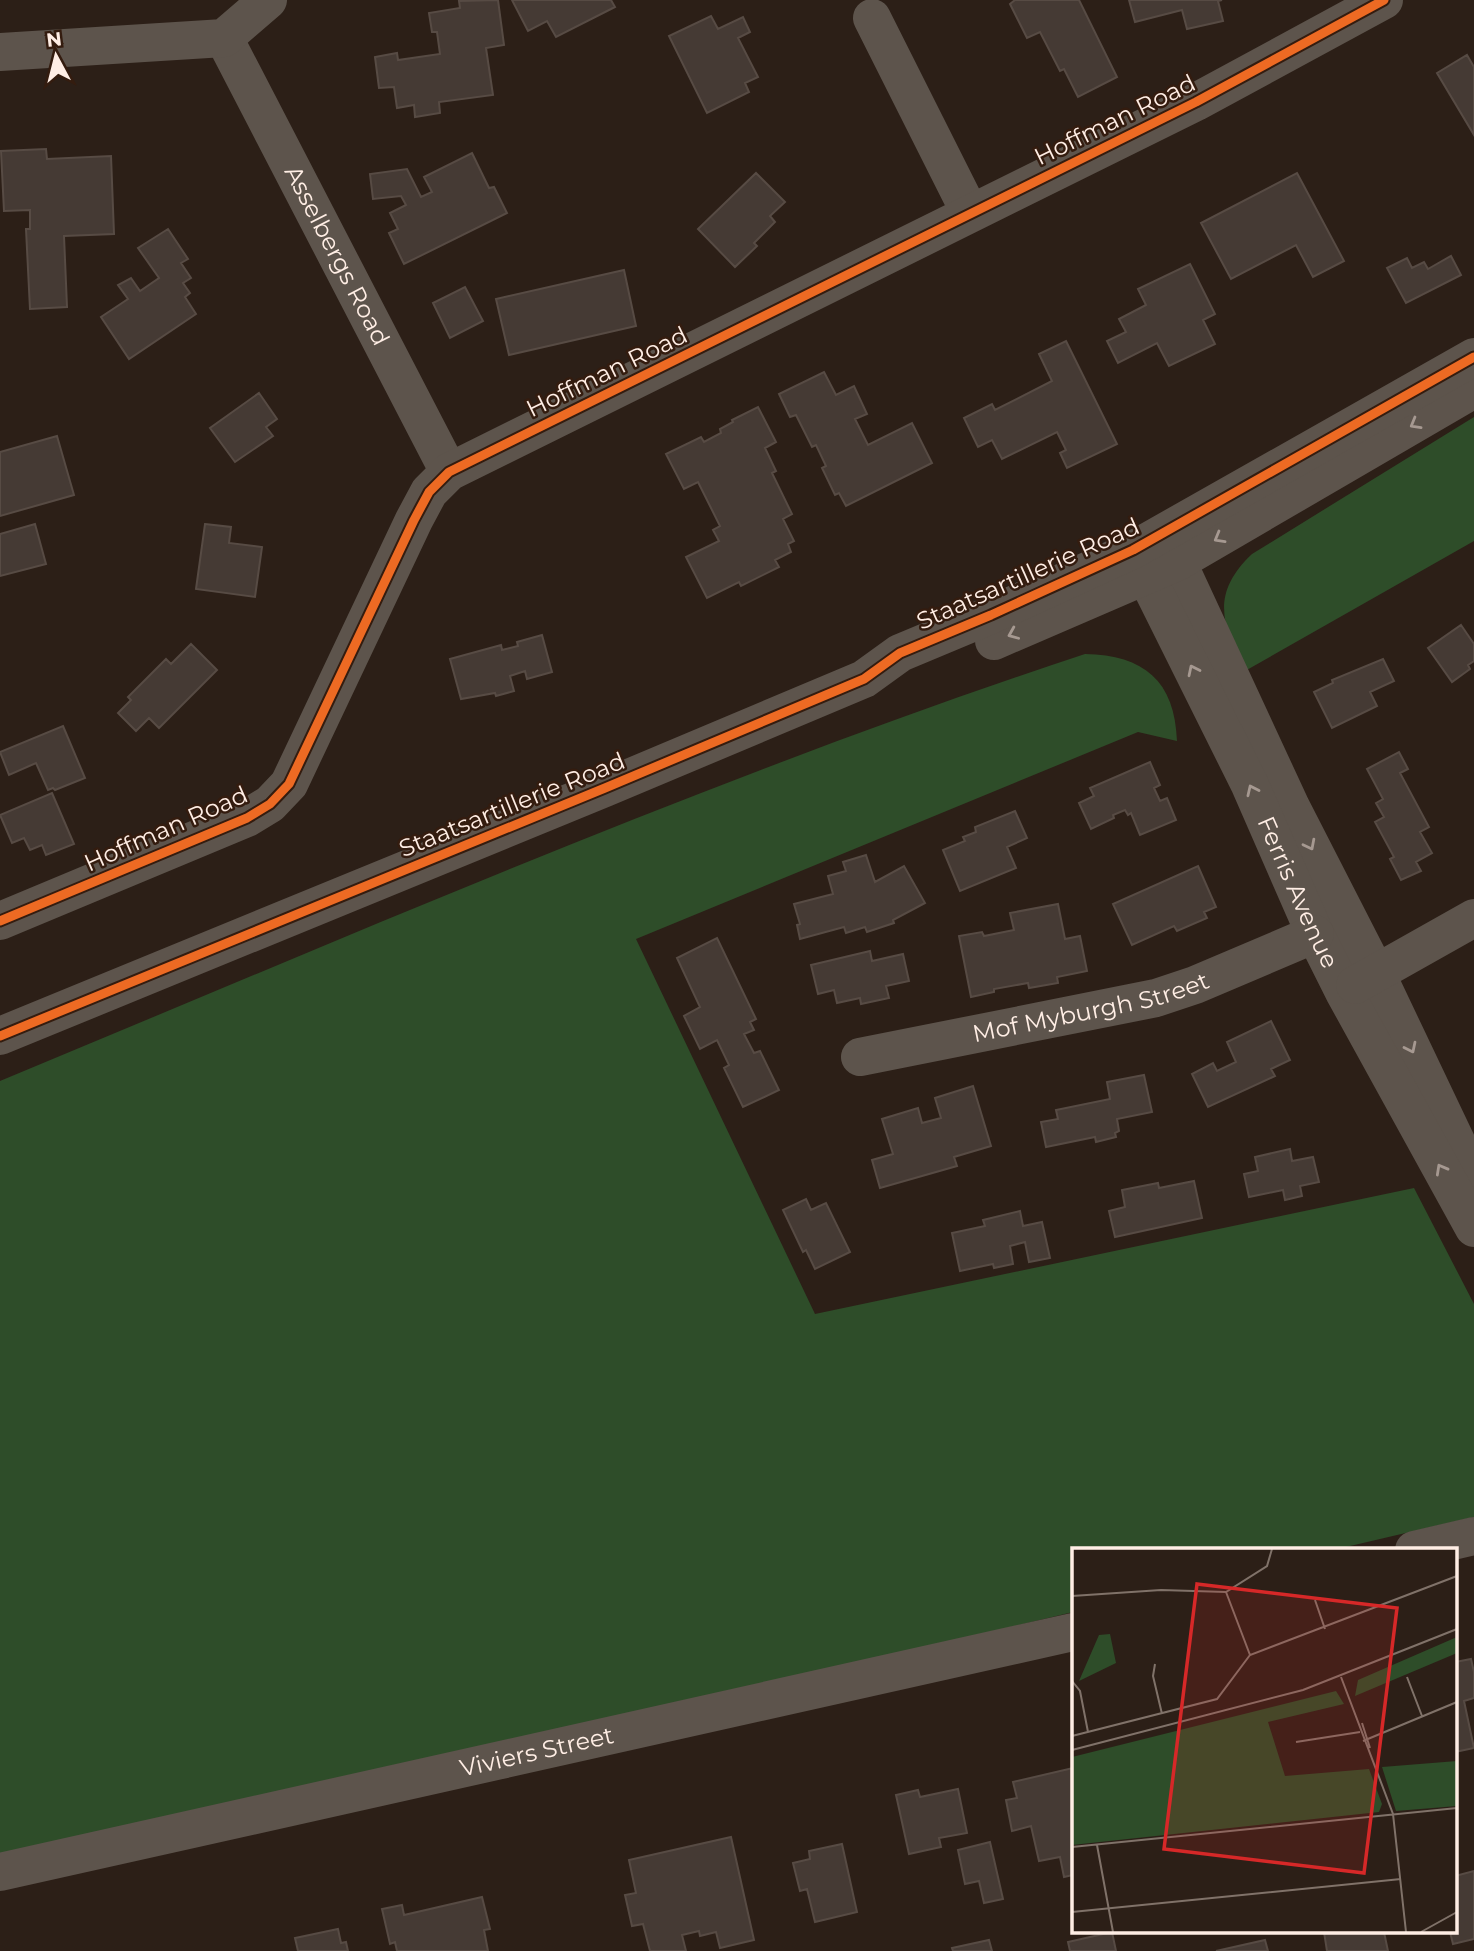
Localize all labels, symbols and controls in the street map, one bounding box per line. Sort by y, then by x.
north arrow [21,21,91,91]
text: N [45,27,63,52]
street label: Hoffman Road [1029,68,1200,171]
street label: Asselbergs Road [279,160,396,350]
street label: Hoffman Road [521,320,692,423]
one-way arrow [1410,415,1423,428]
street label: Staatsartillerie Road [912,511,1144,636]
one-way arrow [1213,530,1226,543]
one-way arrow [1007,626,1020,640]
one-way arrow [1187,665,1201,677]
street label: Staatsartillerie Road [395,746,629,863]
street label: Hoffman Road [80,780,252,878]
one-way arrow [1246,785,1260,797]
street label: Ferris Avenue [1251,812,1345,973]
one-way arrow [1302,838,1316,850]
street label: Mof Myburgh Street [970,966,1214,1048]
one-way arrow [1403,1041,1417,1053]
one-way arrow [1436,1163,1449,1176]
inset map [1072,1548,1456,1934]
street label: Viviers Street [457,1720,617,1783]

